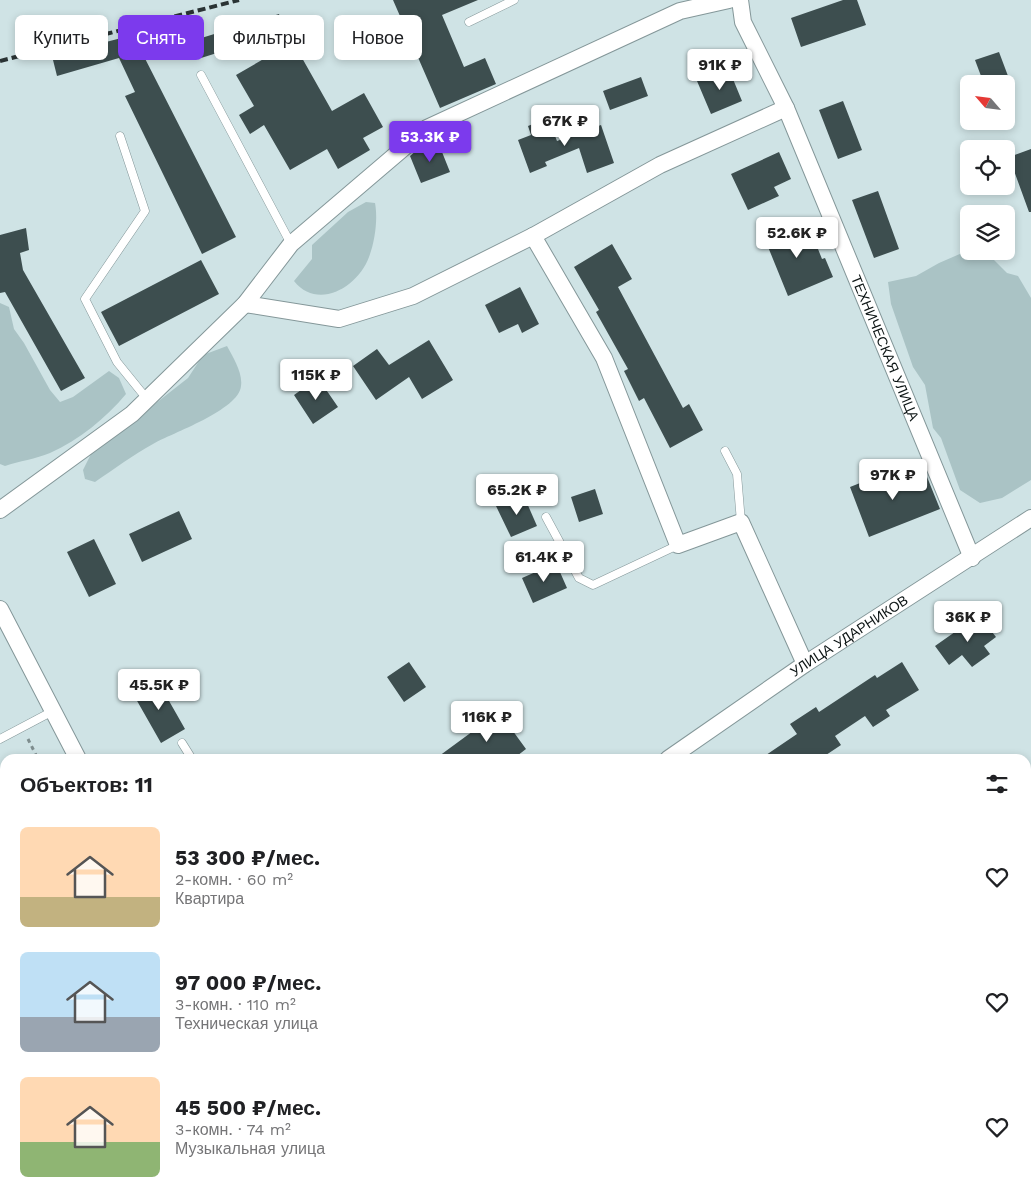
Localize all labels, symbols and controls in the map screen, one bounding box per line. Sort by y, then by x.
chip: Купить [15,15,108,60]
chip: Снять [118,15,204,60]
chip: Фильтры [214,15,324,60]
chip: Новое [334,15,422,60]
pin: 91K ₽ [685,48,755,91]
text: 91K ₽ [698,55,742,74]
north arrow [960,75,1015,130]
map controls [960,75,1015,260]
pin: 67K ₽ [530,104,600,147]
text: 67K ₽ [542,111,588,130]
pin: 53.3K ₽ [384,120,476,163]
text: 53.3K ₽ [400,127,460,146]
button: locate [960,140,1015,195]
button: layers [960,205,1015,260]
pin: 52.6K ₽ [751,216,843,259]
text: 52.6K ₽ [767,223,827,242]
street label: ТЕХНИЧЕСКАЯ УЛИЦА [848,273,923,424]
pin: 115K ₽ [275,358,357,401]
text: 115K ₽ [291,365,341,384]
pin: 97K ₽ [858,458,928,501]
text: 97K ₽ [870,465,916,484]
pin: 65.2K ₽ [471,474,563,516]
text: 65.2K ₽ [487,480,547,499]
pin: 61.4K ₽ [498,540,590,583]
text: 61.4K ₽ [515,547,573,566]
street label: УЛИЦА УДАРНИКОВ [787,592,911,680]
pin: 36K ₽ [933,600,1003,643]
text: 36K ₽ [945,607,991,626]
pin: 45.5K ₽ [113,668,205,711]
text: 45.5K ₽ [129,675,189,694]
pin: 116K ₽ [446,700,528,743]
text: 116K ₽ [462,707,512,726]
icon: filters [983,770,1011,798]
text: Объектов: 11 [20,772,153,797]
text: 53 300 ₽/мес. [175,845,320,870]
icon: home [60,847,120,907]
icon: heart [983,863,1011,891]
text: 2-комн. · 60 m² [175,870,293,889]
text: Квартира [175,889,244,908]
text: 97 000 ₽/мес. [175,970,321,995]
icon: home [60,972,120,1032]
icon: heart [983,988,1011,1016]
text: 3-комн. · 110 m² [175,995,296,1014]
text: Техническая улица [175,1014,318,1033]
text: 45 500 ₽/мес. [175,1095,321,1120]
icon: home [60,1097,120,1157]
icon: heart [983,1113,1011,1141]
text: 3-комн. · 74 m² [175,1120,291,1139]
text: Музыкальная улица [175,1139,325,1158]

